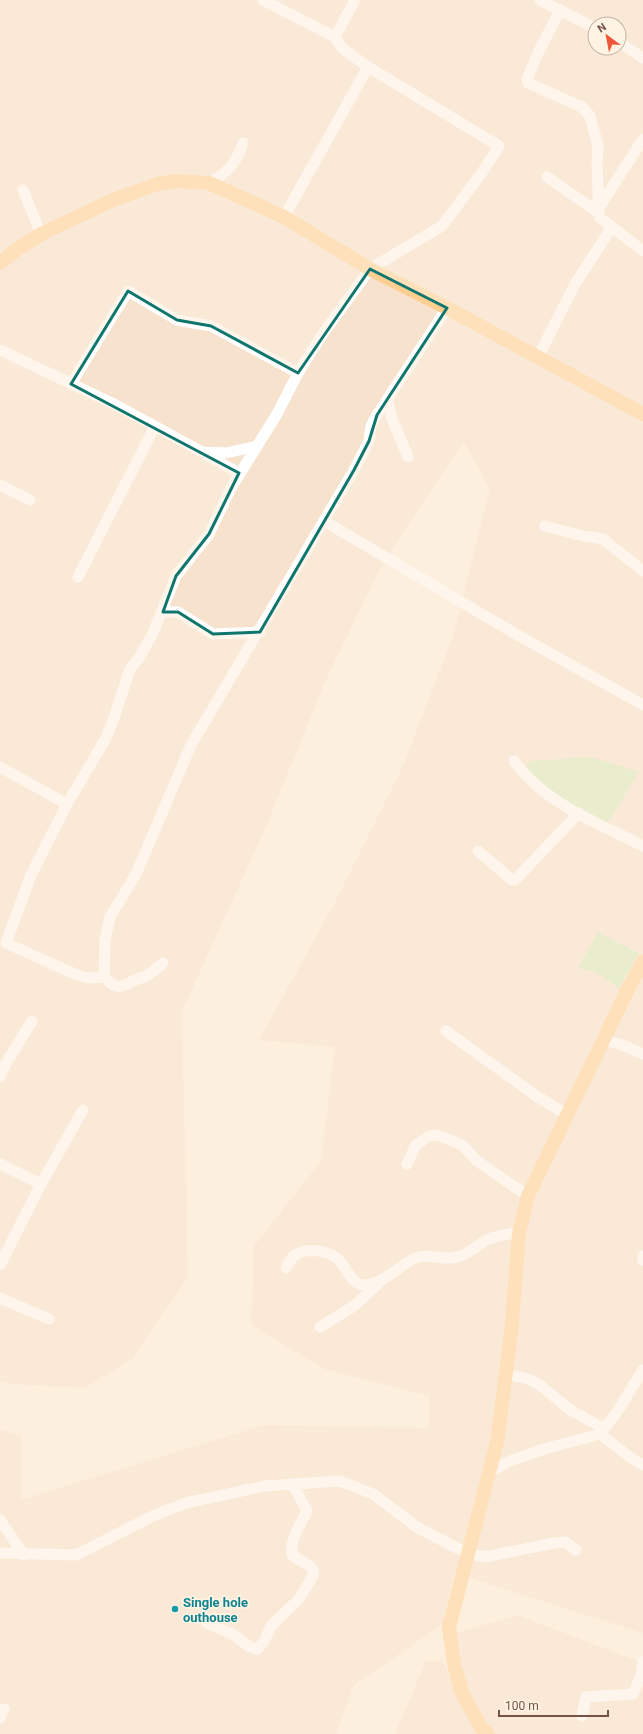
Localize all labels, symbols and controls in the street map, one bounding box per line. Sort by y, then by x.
north arrow [587,16,627,56]
text: N [595,20,609,36]
place label: Single hole outhouse [183,1595,248,1625]
marker: Single hole outhouse [170,1604,180,1614]
scale bar [499,1692,608,1718]
text: 100 m [505,1699,539,1713]

